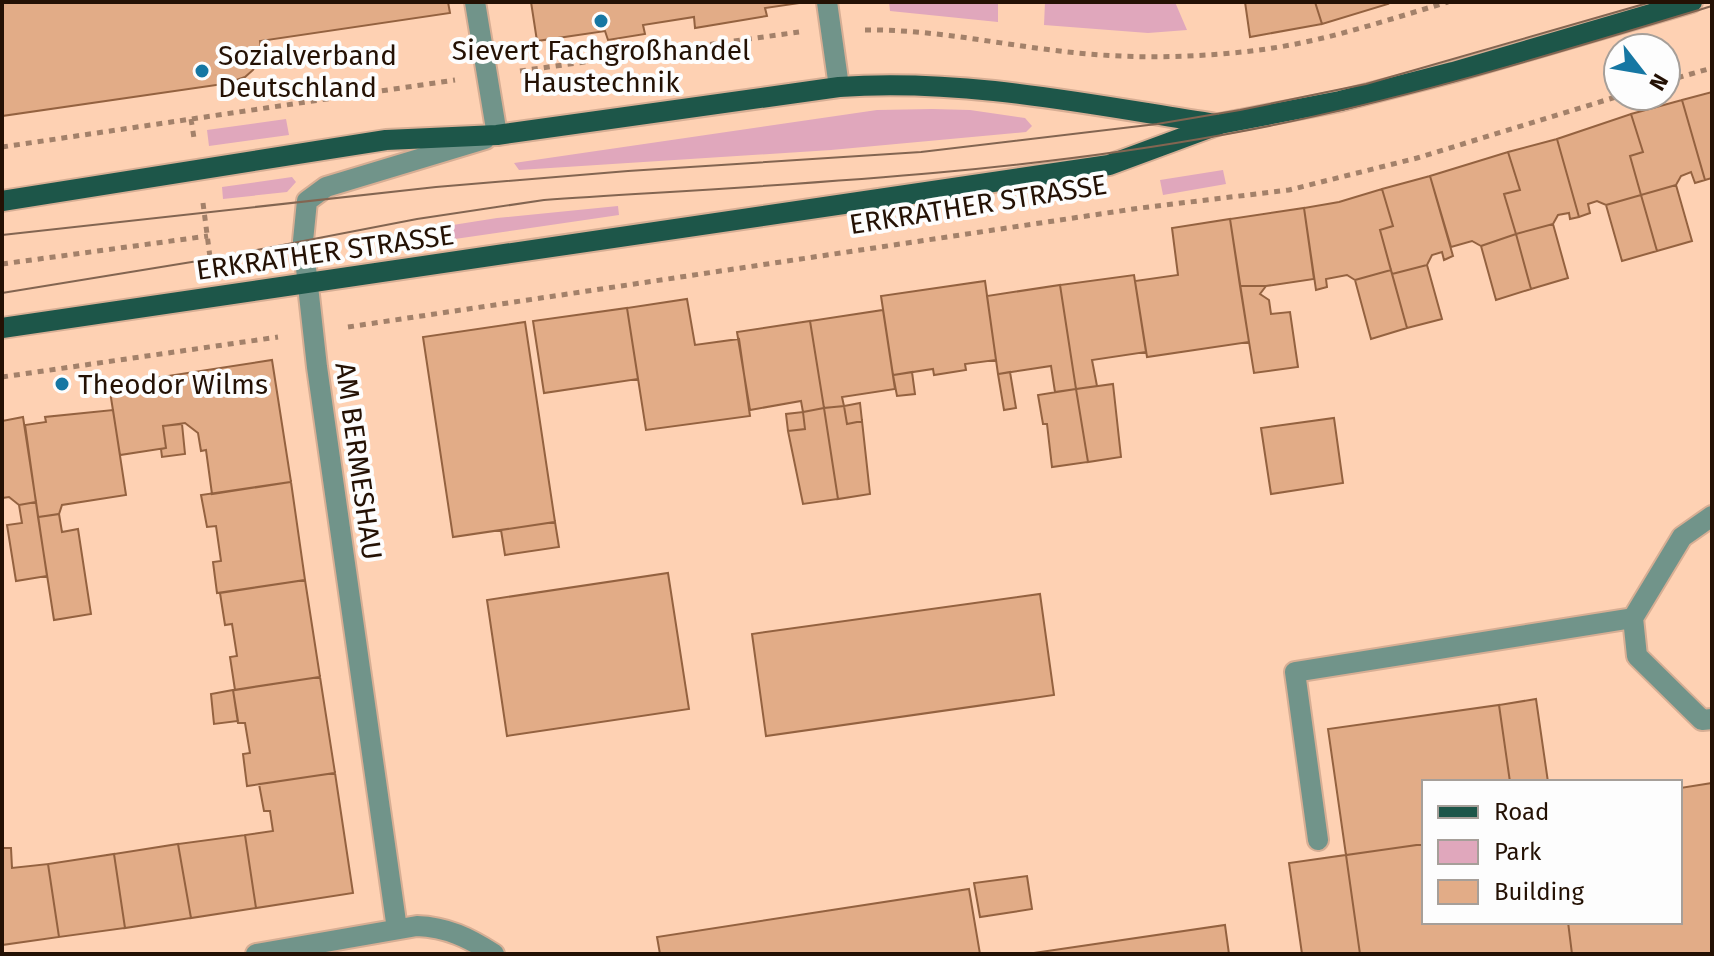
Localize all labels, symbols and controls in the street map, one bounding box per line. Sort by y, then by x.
marker: Sievert Fachgroßhandel Haustechnik [592,12,610,30]
north arrow [1602,32,1682,112]
place label: Sievert Fachgroßhandel Haustechnik [452,34,750,99]
place label: Sozialverband Deutschland [218,39,397,104]
marker: Sozialverband Deutschland [193,62,211,80]
text: N [1643,69,1674,95]
street label: ERKRATHER STRASSE [847,168,1109,241]
street label: ERKRATHER STRASSE [194,218,456,287]
street label: AM BERMESHAU [328,360,389,562]
place label: Theodor Wilms [78,368,268,401]
marker: Theodor Wilms [53,375,71,393]
legend [1422,780,1682,924]
text: Road [1494,798,1549,826]
text: Park [1494,838,1542,866]
text: Building [1494,878,1584,906]

